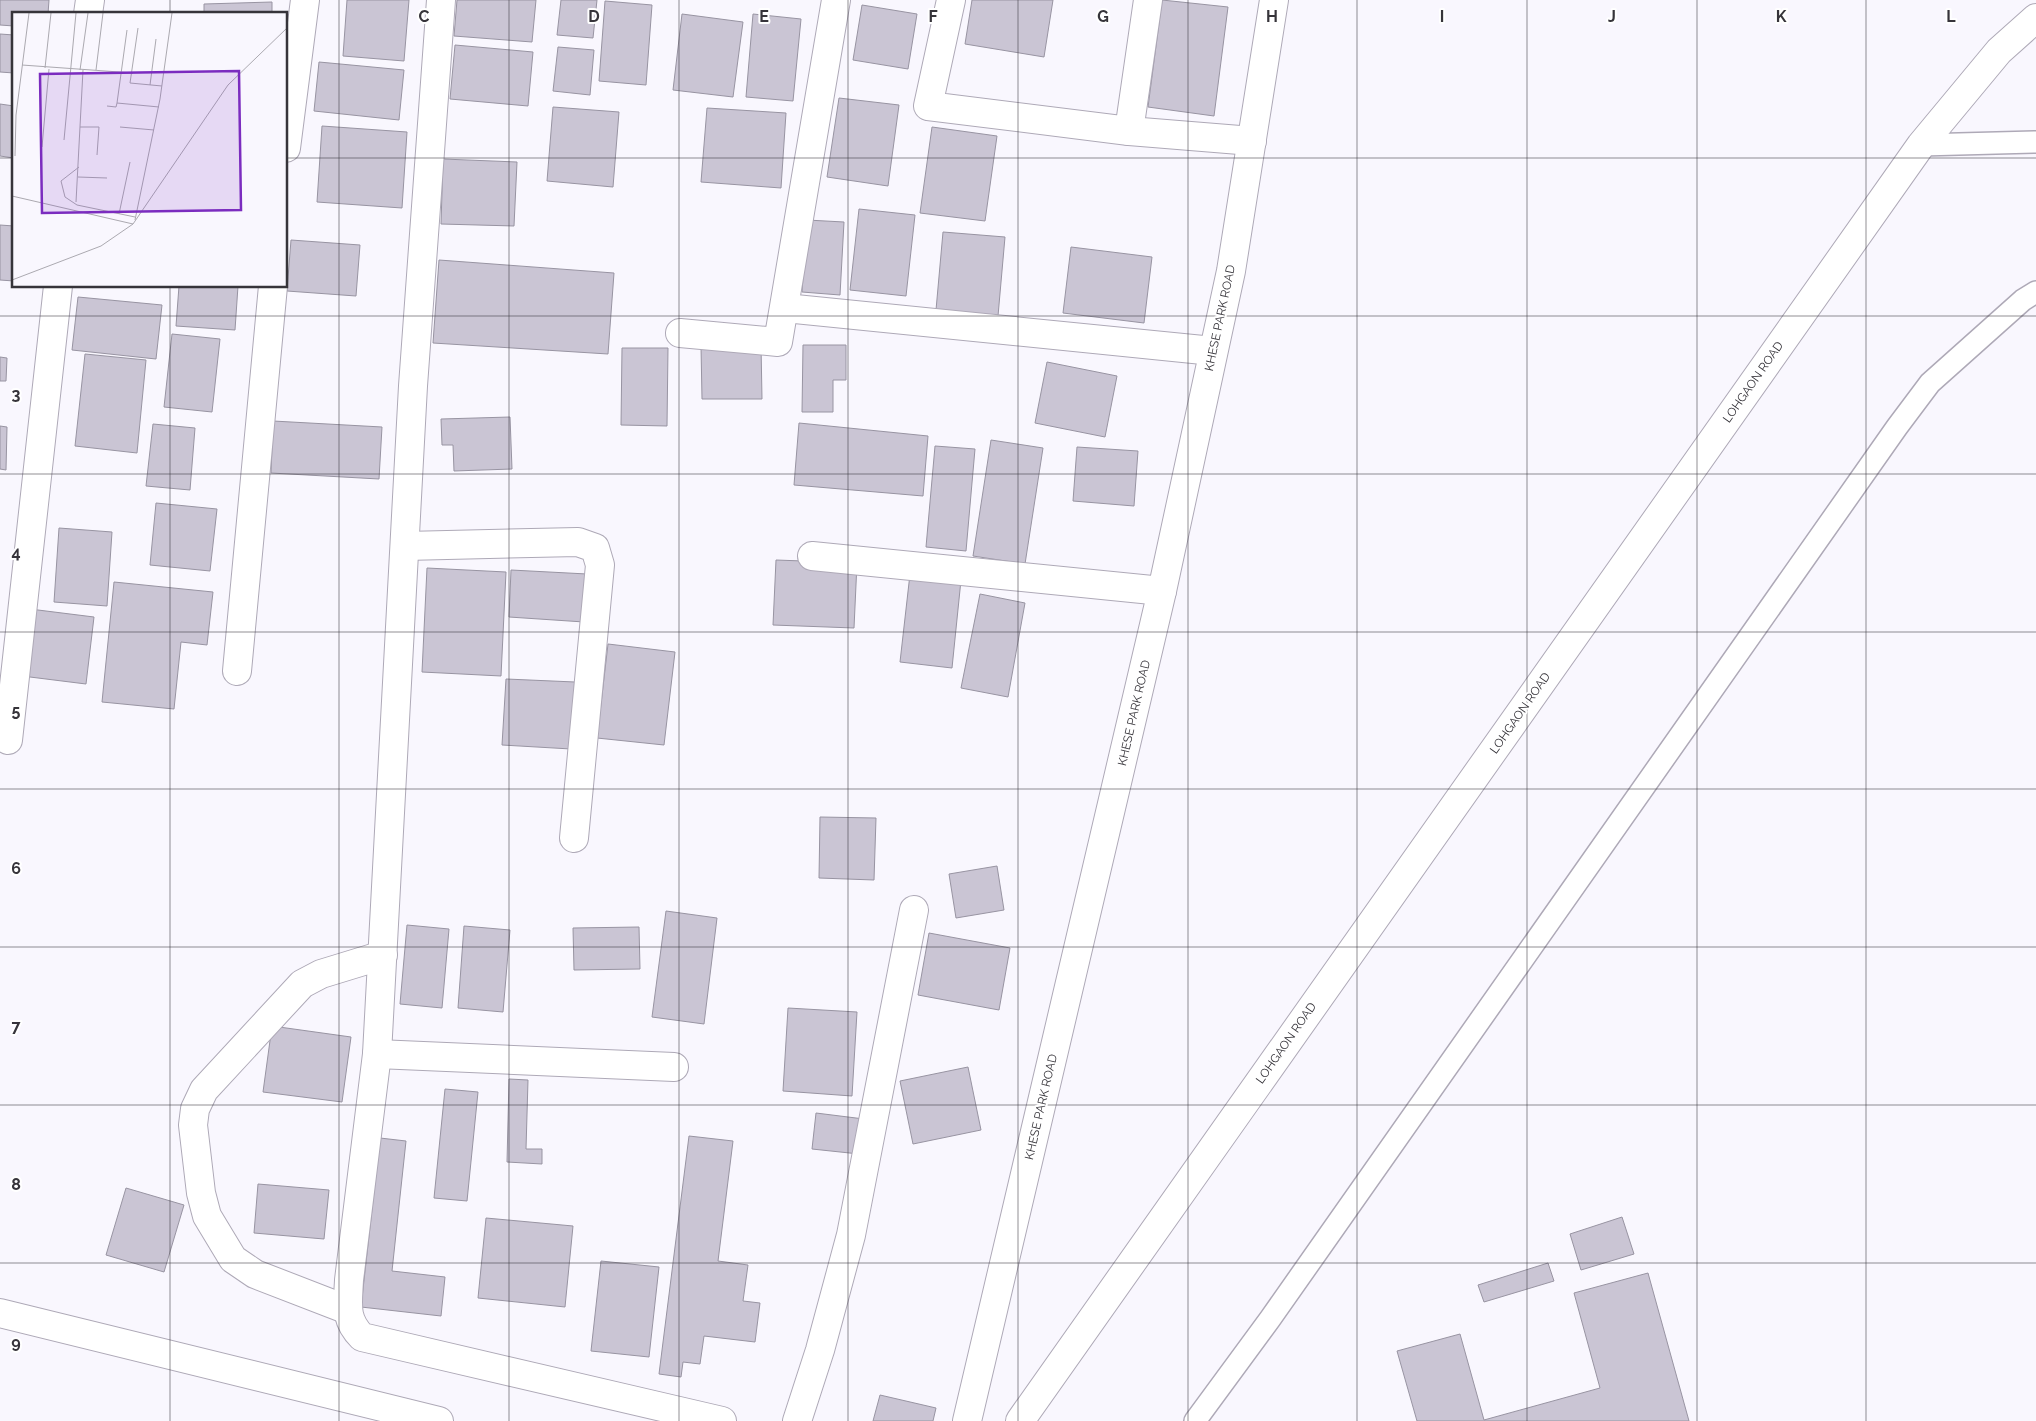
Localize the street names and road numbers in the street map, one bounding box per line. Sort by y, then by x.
street label: KHESE PARK ROAD [1202,263,1238,372]
street label: LOHGAON ROAD [1720,339,1786,425]
street label: KHESE PARK ROAD [1115,658,1153,767]
street label: LOHGAON ROAD [1487,670,1553,756]
street label: LOHGAON ROAD [1253,1000,1319,1086]
street label: KHESE PARK ROAD [1022,1052,1060,1161]

